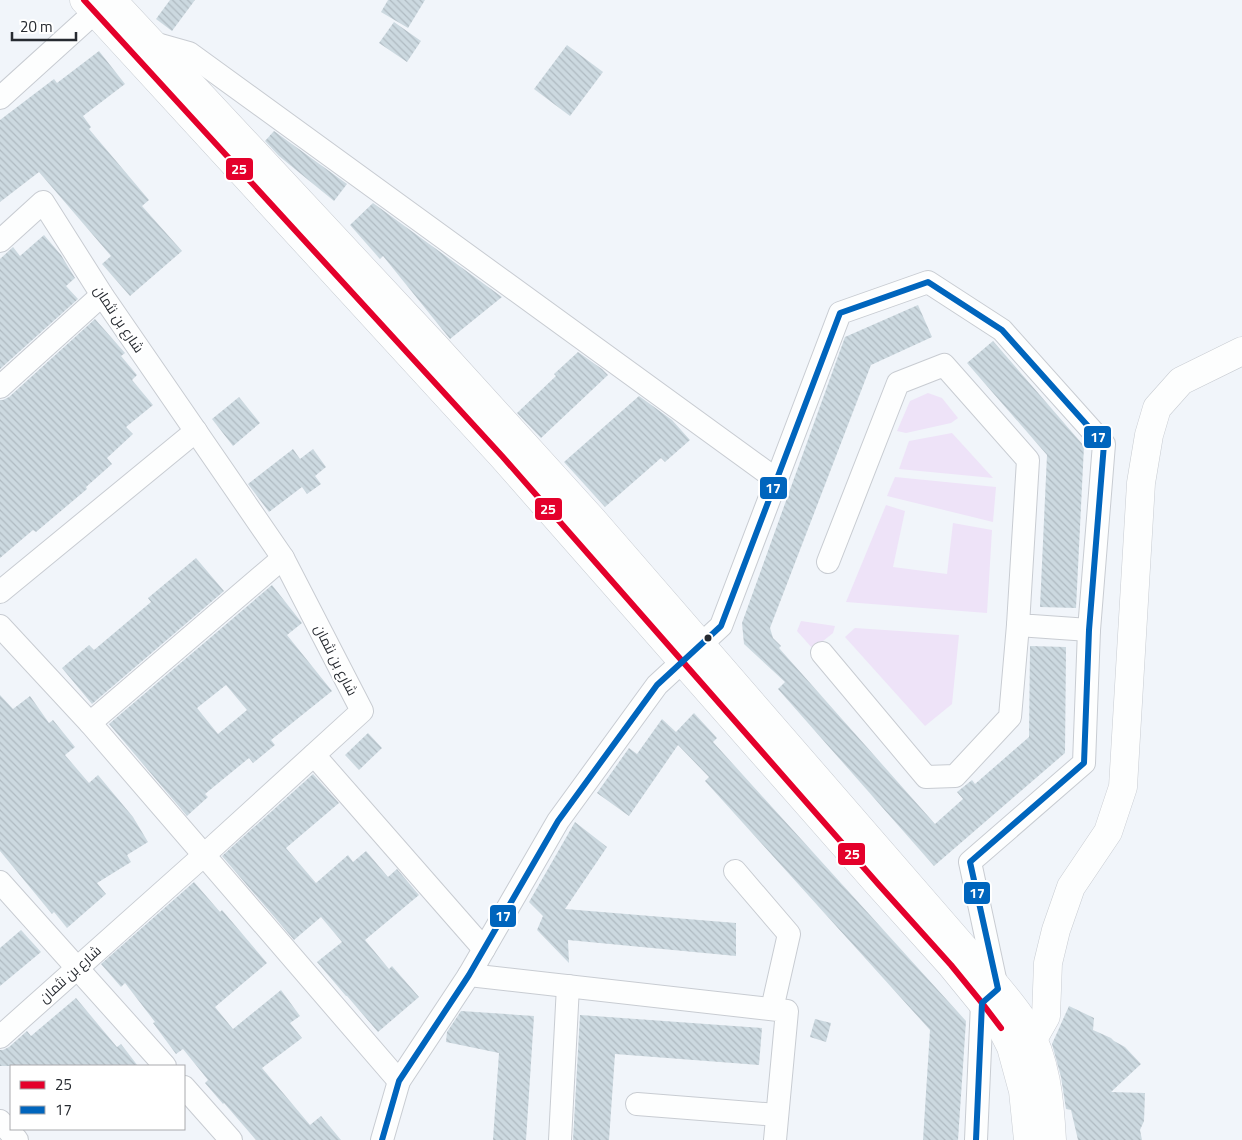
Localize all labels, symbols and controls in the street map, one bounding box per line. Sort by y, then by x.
scale bar [12,10,76,42]
text: 20 m [20,12,53,41]
text: 25 [231,156,247,182]
line badge: 25 [225,157,254,181]
street label: شارع بن نثمان [87,280,151,358]
text: 17 [1090,424,1106,450]
line badge: 17 [1083,425,1112,449]
text: 17 [765,475,781,501]
line badge: 17 [759,476,788,500]
text: 25 [540,496,556,522]
line badge: 25 [534,497,563,521]
street label: شارع بن نثمان [307,620,365,700]
unlabelled marker [703,633,713,643]
text: 25 [844,841,860,867]
line badge: 25 [837,842,866,866]
text: 17 [969,880,985,906]
line badge: 17 [963,881,991,905]
text: 17 [495,903,511,929]
line badge: 17 [489,904,517,928]
street label: شارع بن نثمان [32,938,108,1010]
legend [10,1065,185,1130]
text: 25 [55,1070,72,1099]
text: 17 [55,1095,72,1124]

